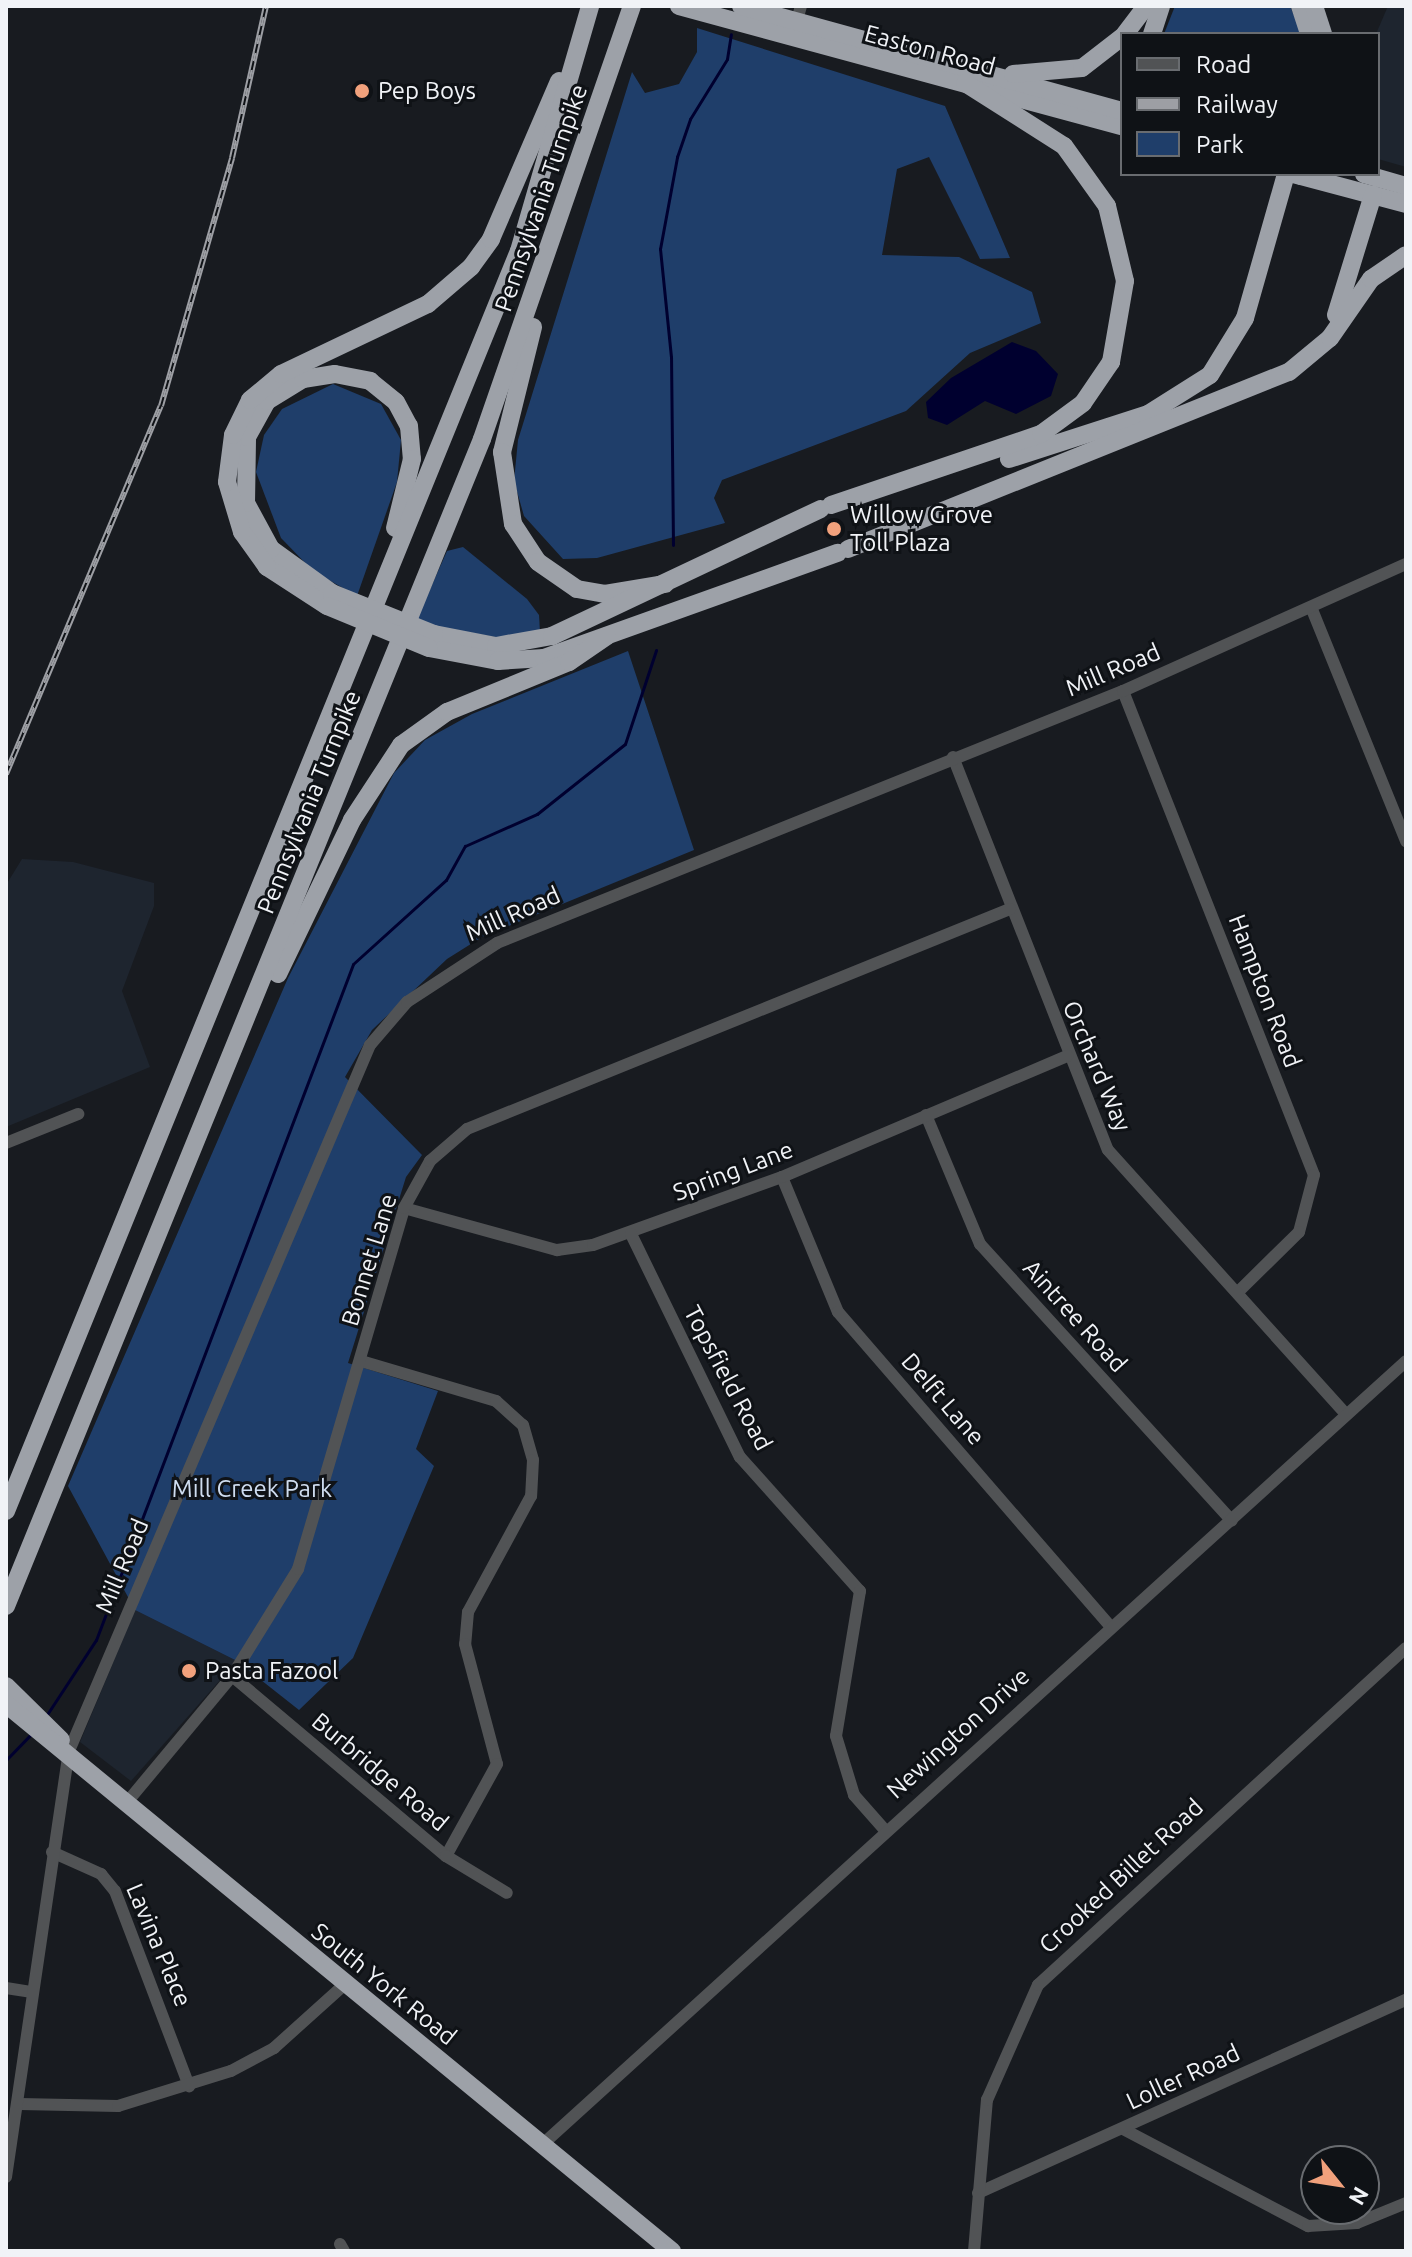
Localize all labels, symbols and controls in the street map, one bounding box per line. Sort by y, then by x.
street label: Easton Road [861,19,999,81]
legend [1120,32,1380,176]
text: Road [1196,51,1251,78]
place label: Pep Boys [378,77,476,105]
street label: Pennsylvania Turnpike [489,81,593,315]
marker: Pep Boys [353,82,371,100]
text: Railway [1196,91,1278,118]
text: Park [1196,131,1244,158]
place label: Willow Grove Toll Plaza [850,501,993,557]
marker: Willow Grove Toll Plaza [825,520,843,538]
street label: Mill Road [1061,637,1165,703]
street label: Pennsylvania Turnpike [251,686,367,918]
street label: Mill Road [461,880,565,948]
street label: Hampton Road [1223,910,1307,1072]
street label: Orchard Way [1057,996,1137,1136]
street label: Spring Lane [669,1135,797,1207]
street label: Bonnet Lane [335,1191,403,1329]
street label: Aintree Road [1017,1254,1133,1378]
street label: Topsfield Road [678,1301,778,1455]
street label: Delft Lane [895,1347,991,1451]
park label: Mill Creek Park [172,1475,332,1503]
street label: Mill Road [89,1514,155,1618]
place label: Pasta Fazool [205,1657,338,1685]
marker: Pasta Fazool [180,1662,198,1680]
street label: Newington Drive [881,1662,1035,1804]
street label: Burbridge Road [306,1707,454,1837]
street label: Crooked Billet Road [1033,1793,1209,1959]
street label: Lavina Place [120,1879,198,2011]
street label: South York Road [306,1917,462,2051]
street label: Loller Road [1122,2038,1244,2116]
north arrow [1300,2145,1380,2225]
text: N [1345,2183,1374,2210]

